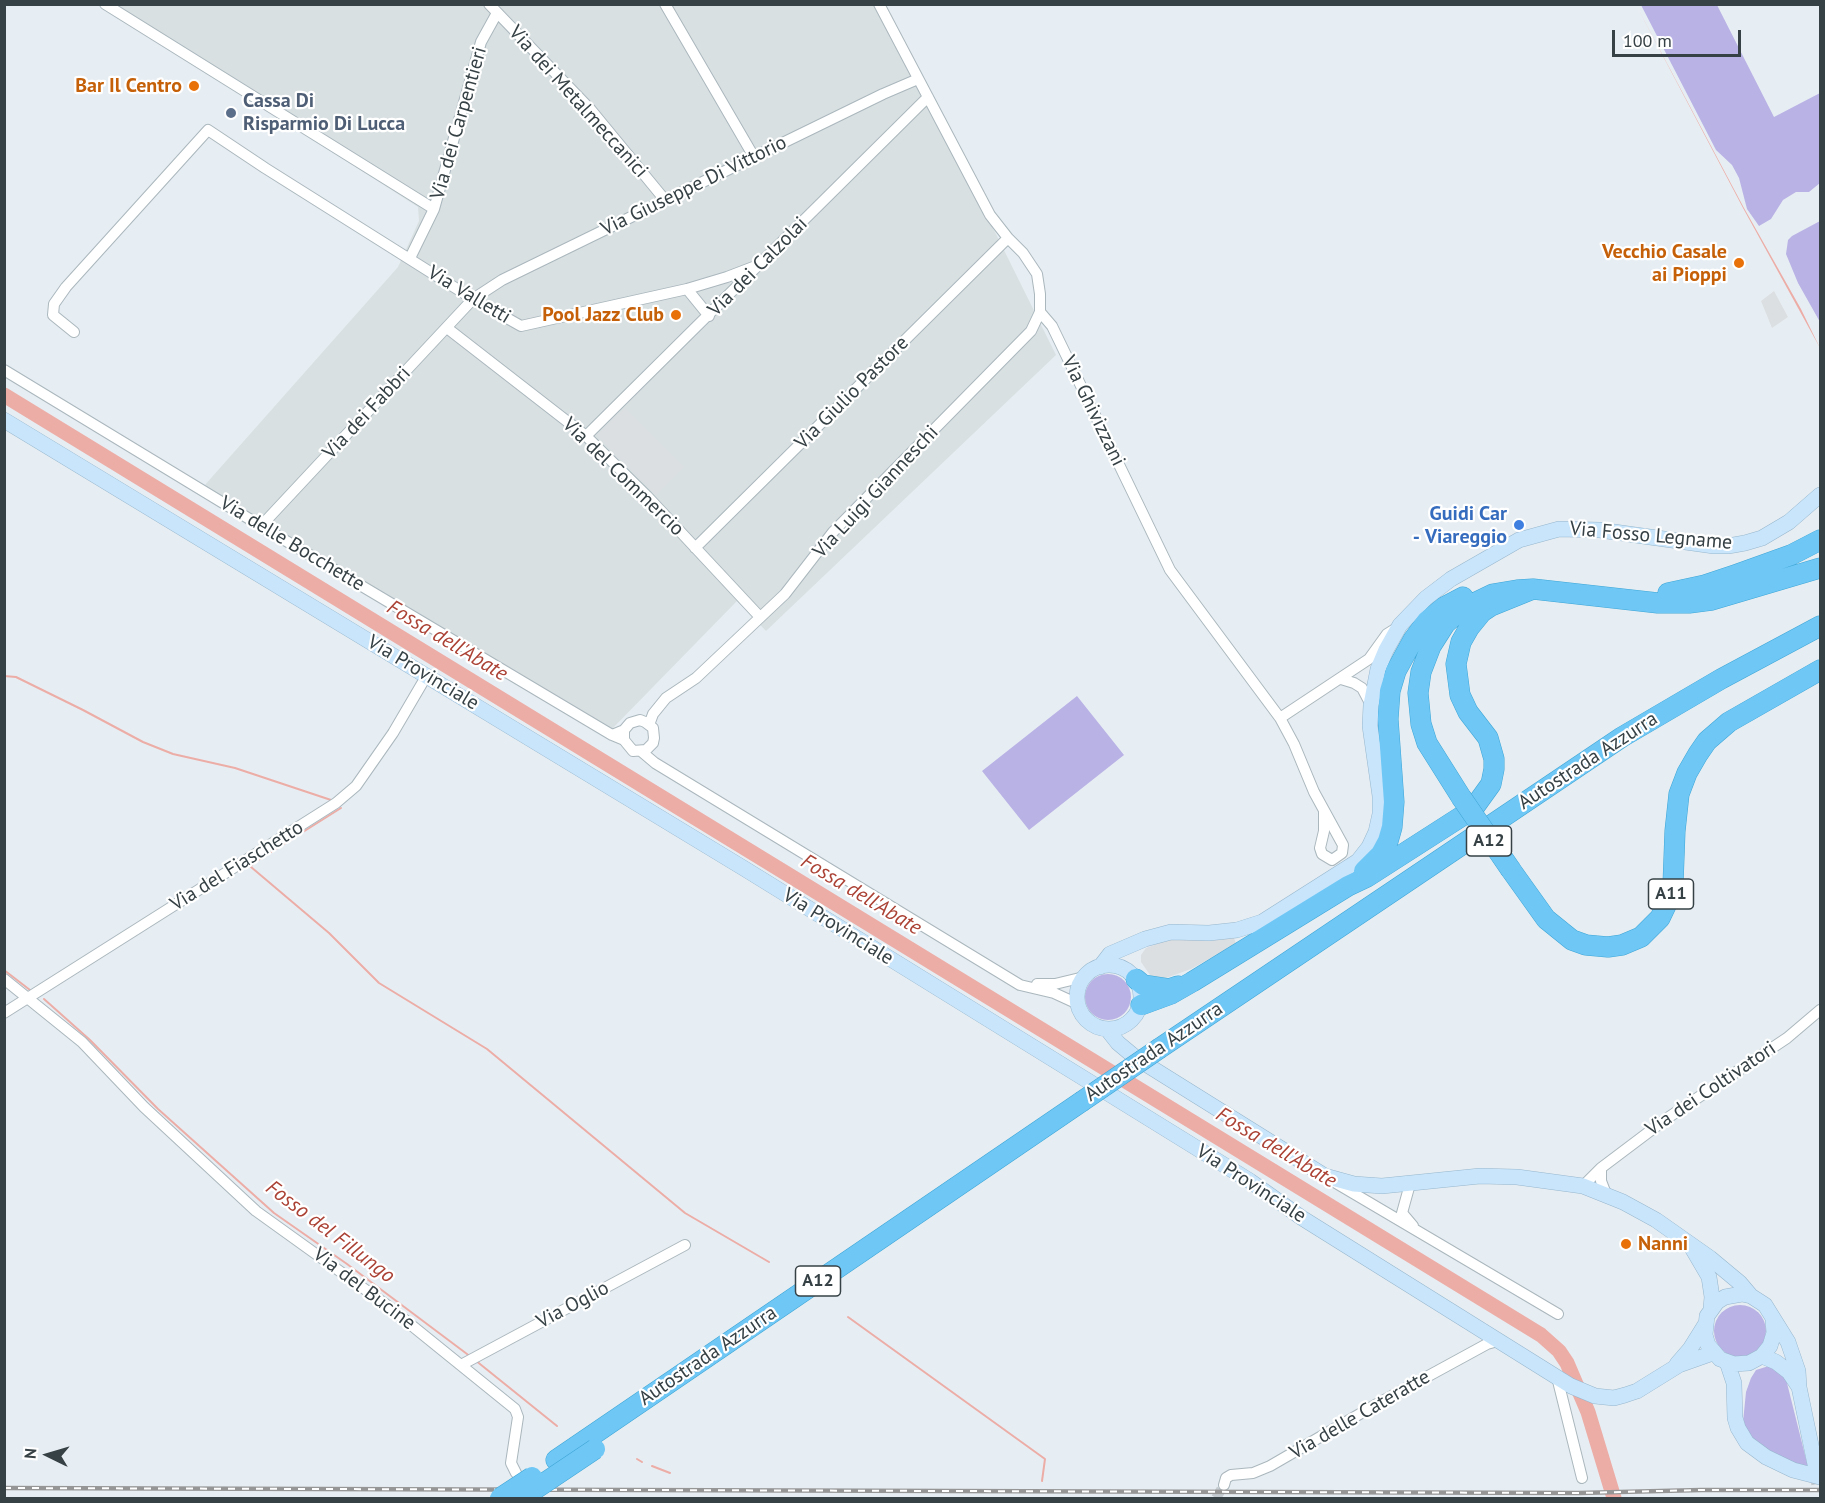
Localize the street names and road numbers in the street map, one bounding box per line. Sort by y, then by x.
street label: Via dei Metalmeccanici [503,21,653,183]
street label: Via dei Carpentieri [426,44,492,202]
street label: Via Giuseppe Di Vittorio [597,131,791,241]
street label: Via dei Calzolai [703,212,813,322]
street label: Via Valletti [423,261,515,329]
street label: Via Giulio Pastore [790,331,914,455]
street label: Via Ghivizzani [1056,352,1130,470]
street label: Via dei Fabbri [318,362,416,464]
street label: Via del Commercio [557,413,689,541]
street label: Via Luigi Gianneschi [808,421,944,563]
street label: Via delle Bocchette [215,491,369,597]
street label: Via Fosso Legname [1569,517,1733,555]
street label: Via Provinciale [363,630,483,716]
street label: Autostrada Azzurra [1514,707,1662,815]
street label: Via del Fiaschetto [166,815,308,917]
road number: A12 [1466,826,1512,856]
road number: A11 [1648,879,1694,909]
street label: Via Provinciale [778,883,898,971]
street label: Autostrada Azzurra [1080,997,1228,1107]
street label: Via dei Coltivatori [1641,1037,1781,1141]
street label: Via Provinciale [1192,1140,1310,1228]
street label: Via del Bucine [308,1243,420,1335]
road number: A12 [796,1266,840,1296]
street label: Via Oglio [533,1276,613,1334]
street label: Autostrada Azzurra [634,1301,782,1411]
street label: Via delle Cateratte [1286,1365,1434,1465]

